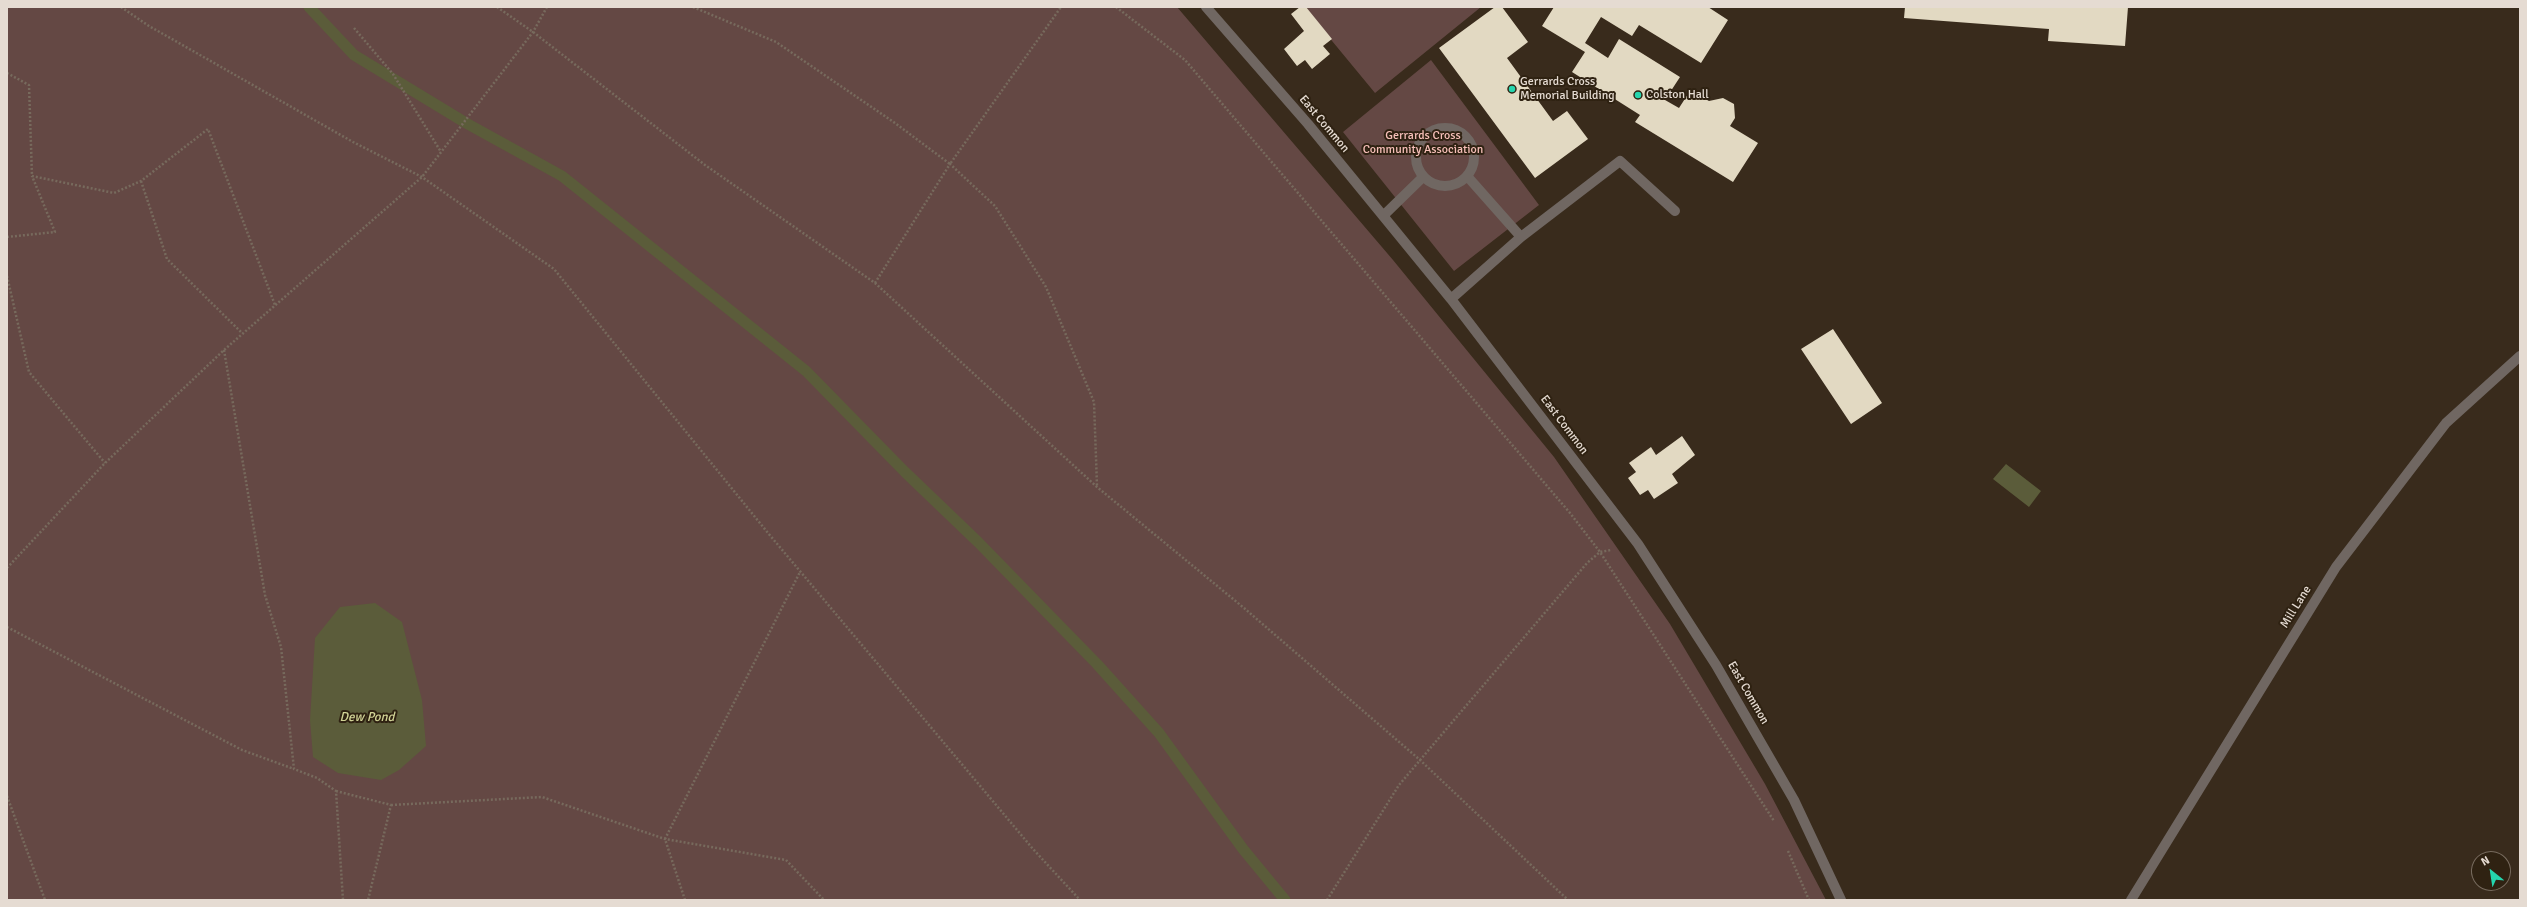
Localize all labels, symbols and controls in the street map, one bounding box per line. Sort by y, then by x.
place label: Gerrards Cross Memorial Building [1520,75,1615,103]
marker: Gerrards Cross Memorial Building [1507,84,1517,94]
place label: Colston Hall [1646,88,1709,102]
marker: Colston Hall [1633,90,1643,100]
street label: East Common [1296,92,1352,156]
park label: Gerrards Cross Community Association [1363,129,1483,157]
street label: East Common [1537,393,1591,457]
street label: Mill Lane [2277,583,2315,631]
street label: East Common [1724,659,1772,727]
water label: Dew Pond [340,710,394,726]
north arrow [2471,851,2511,891]
text: N [2479,853,2492,869]

